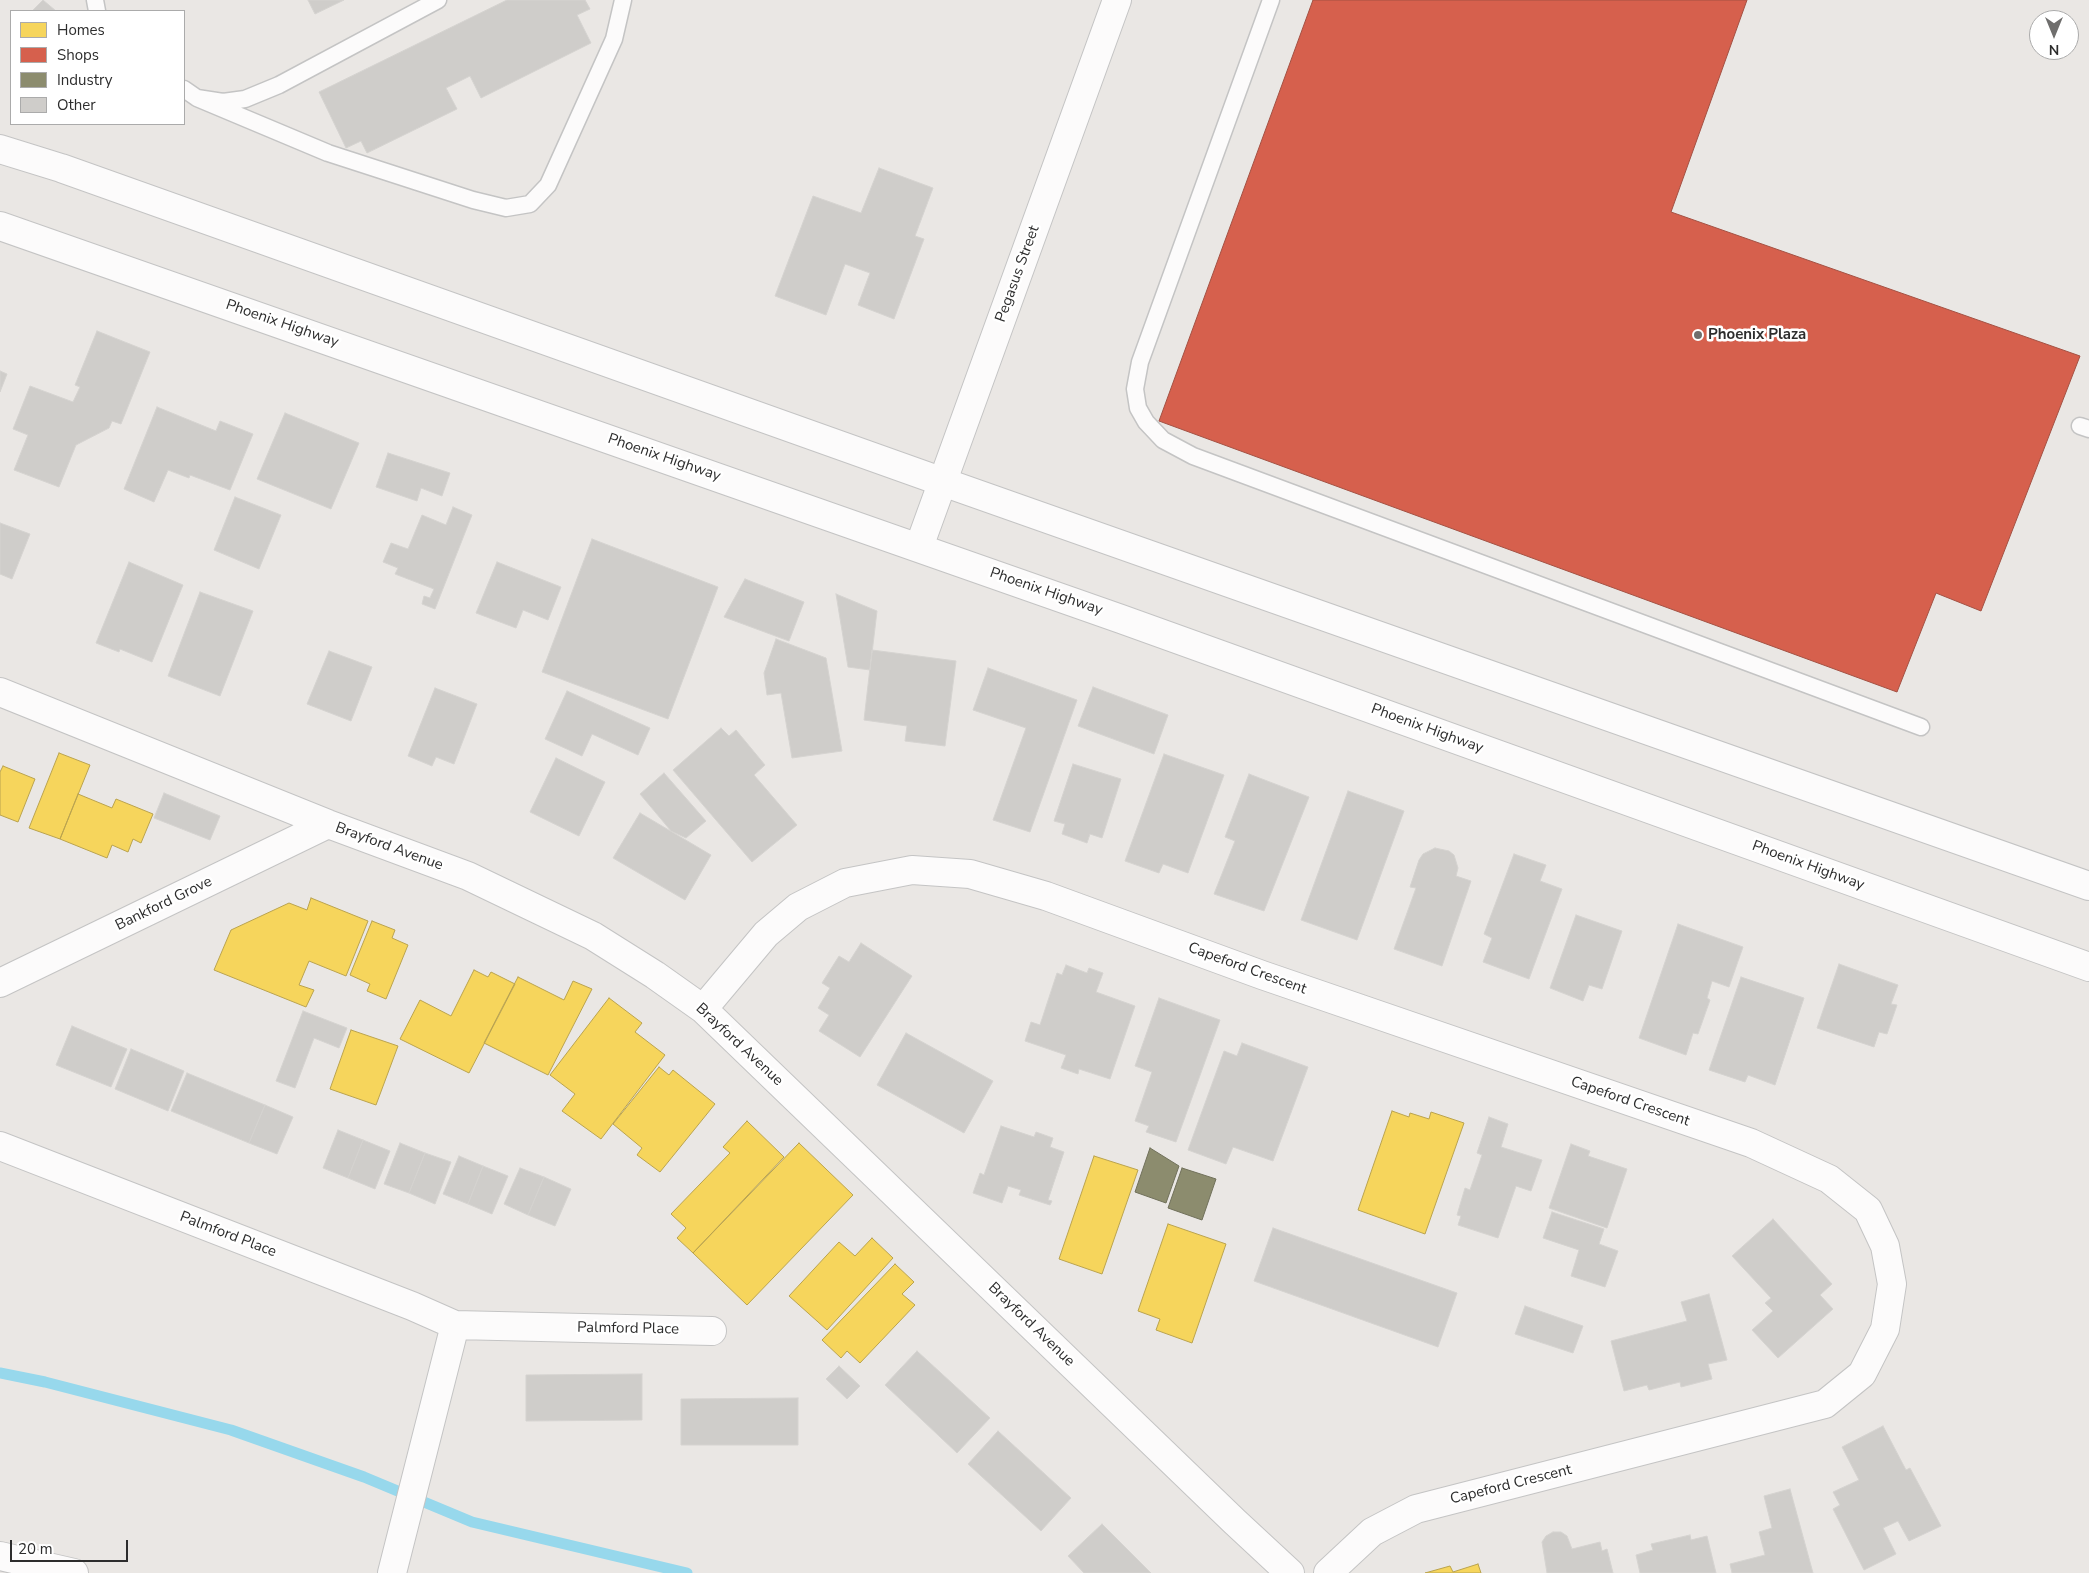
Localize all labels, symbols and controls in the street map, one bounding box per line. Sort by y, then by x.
legend [10,10,185,125]
north arrow [2029,10,2079,60]
text: Homes [57,20,105,40]
text: N [2049,40,2059,59]
text: Shops [57,45,99,65]
text: Industry [57,70,112,90]
text: Other [57,95,96,115]
street label: Pegasus Street [992,223,1044,325]
street label: Phoenix Highway [223,296,341,352]
place label: Phoenix Plaza [1708,326,1806,344]
marker: Phoenix Plaza [1692,329,1704,341]
street label: Phoenix Highway [605,430,723,486]
street label: Phoenix Highway [987,564,1105,620]
street label: Phoenix Highway [1368,700,1486,758]
street label: Brayford Avenue [333,819,445,875]
street label: Phoenix Highway [1749,837,1867,895]
street label: Bankford Grove [113,873,215,935]
street label: Capeford Crescent [1185,939,1309,999]
street label: Brayford Avenue [691,1000,787,1090]
street label: Capeford Crescent [1568,1073,1692,1131]
street label: Palmford Place [177,1208,279,1262]
street label: Brayford Avenue [984,1279,1078,1371]
street label: Palmford Place [577,1319,679,1339]
street label: Capeford Crescent [1448,1461,1574,1509]
scale bar [12,1530,130,1562]
text: 20 m [18,1539,53,1559]

